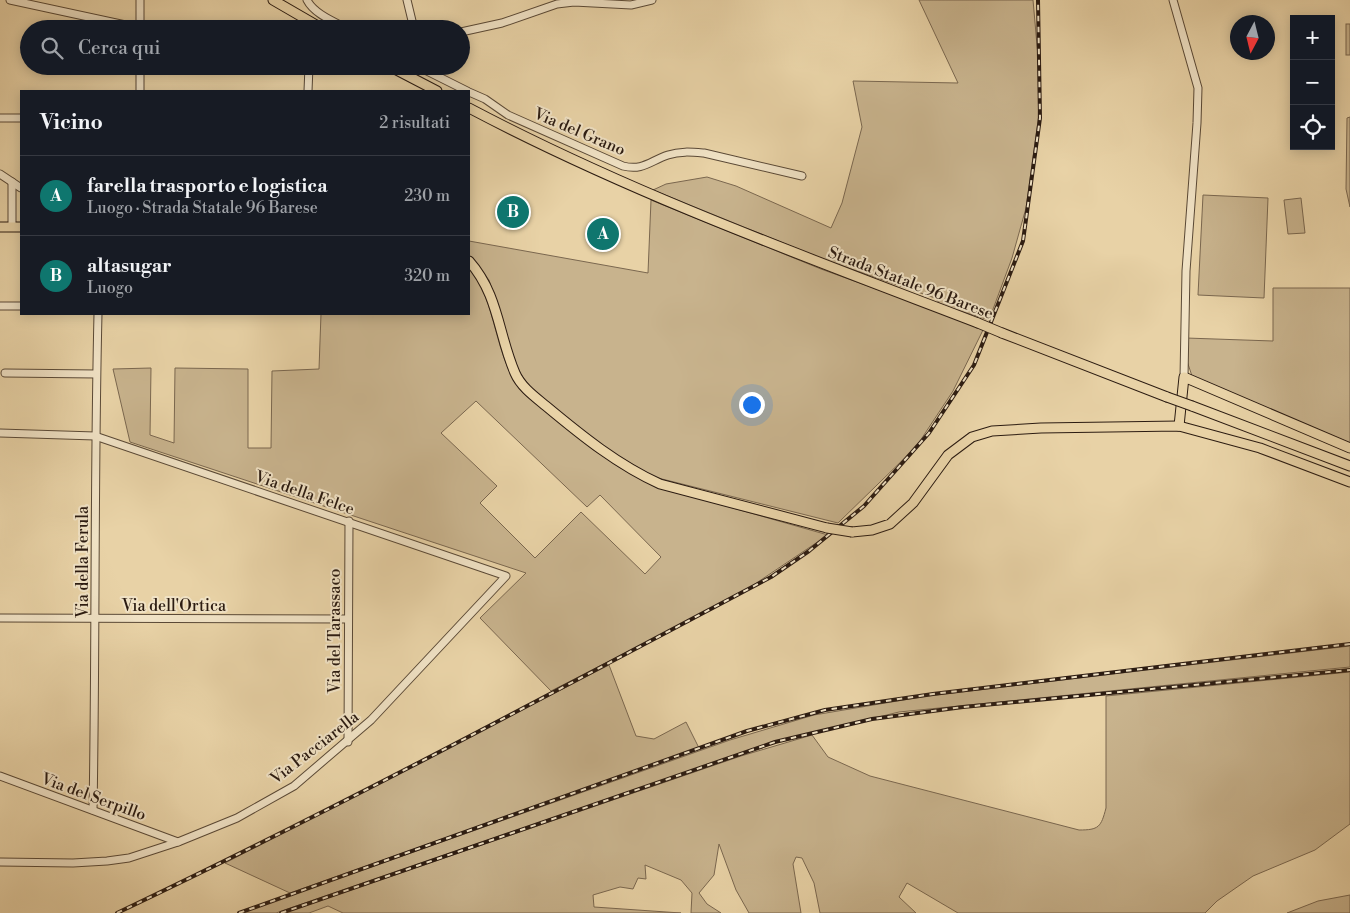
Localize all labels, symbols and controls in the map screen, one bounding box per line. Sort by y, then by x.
north arrow [1230,15,1275,60]
map controls [1290,15,1335,150]
button: + [1290,15,1335,60]
search box [20,20,470,75]
icon: search [38,34,66,62]
text: Cerca qui [78,36,161,60]
button: − [1290,60,1335,105]
street label: Via del Grano [530,103,628,160]
button: locate [1290,105,1335,150]
text: Vicino [40,110,103,136]
text: 2 risultati [379,113,450,133]
text: farella trasporto e logistica [87,174,327,198]
text: A [50,186,62,206]
text: 230 m [404,186,450,206]
pin: B [497,193,529,231]
text: Luogo · Strada Statale 96 Barese [87,198,318,218]
pin: A [587,215,619,253]
street label: Strada Statale 96 Barese [825,242,996,324]
text: altasugar [87,254,172,278]
text: B [50,266,62,286]
text: 320 m [404,266,450,286]
text: Luogo [87,278,133,298]
your location [739,392,765,418]
street label: Via della Felce [251,466,357,519]
street label: Via della Ferula [73,505,93,619]
street label: Via del Tarassaco [325,569,345,694]
street label: Via dell'Ortica [121,596,227,616]
street label: Via Pacciarella [265,706,364,789]
street label: Via del Serpillo [38,768,149,825]

